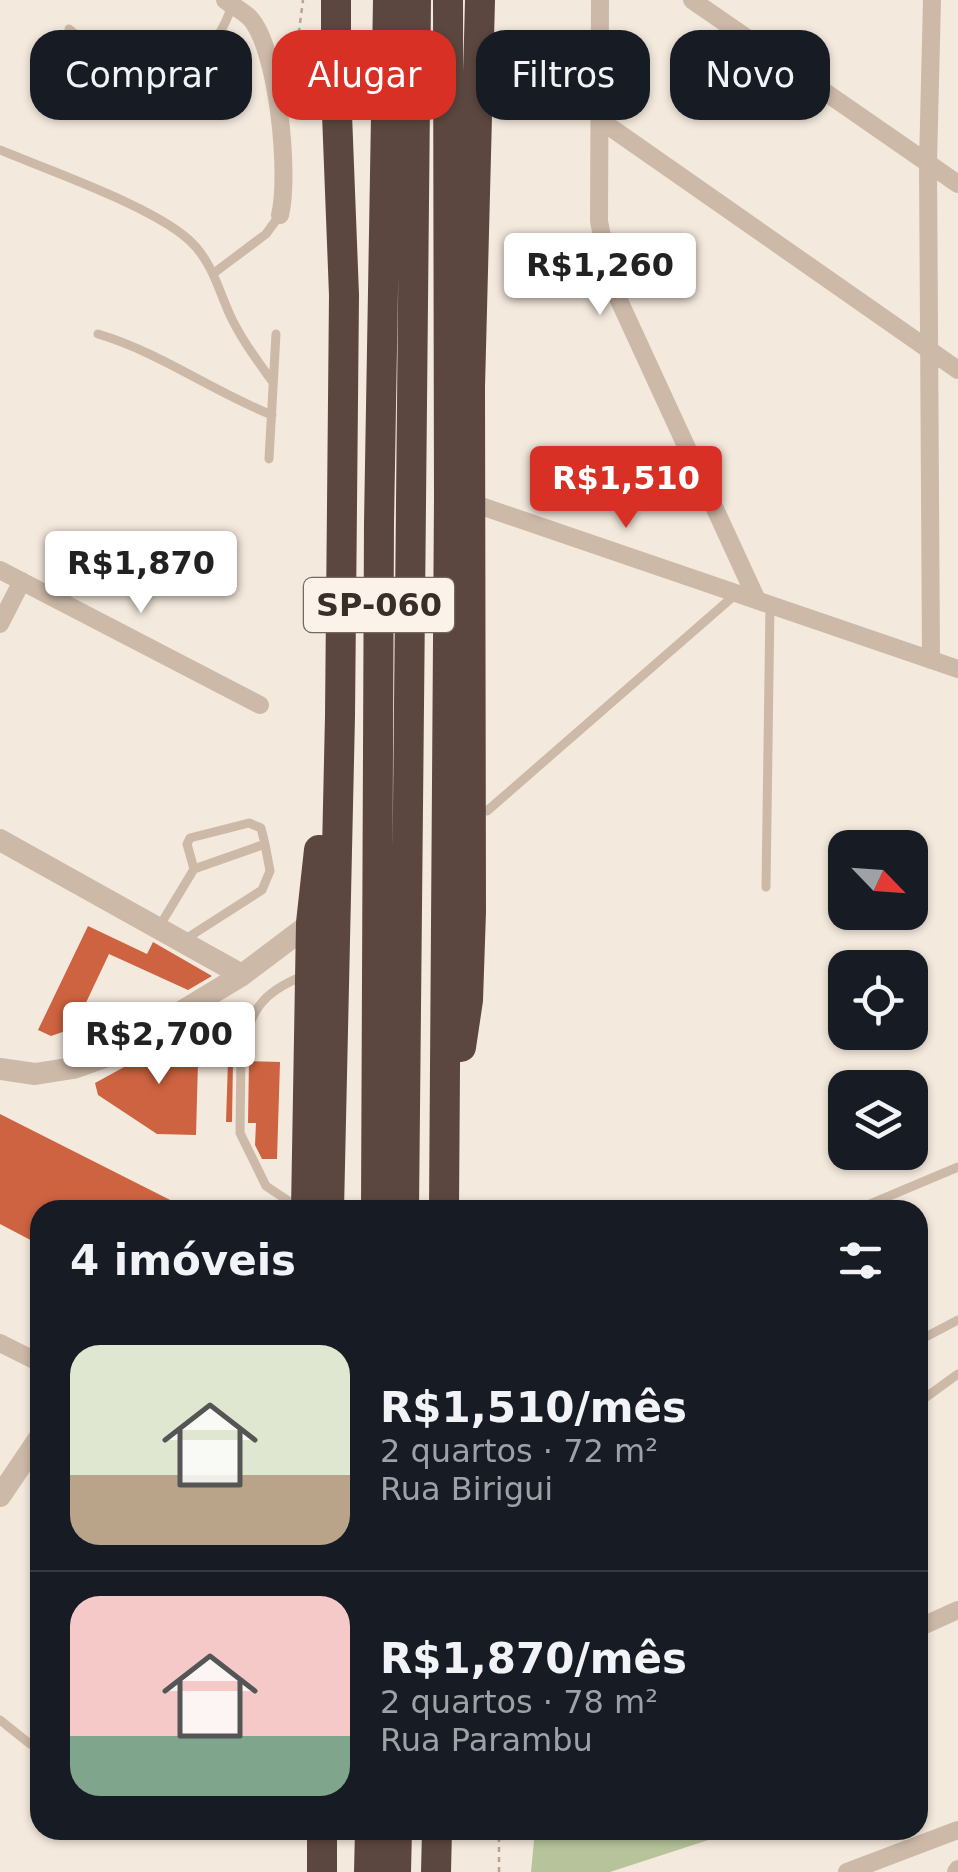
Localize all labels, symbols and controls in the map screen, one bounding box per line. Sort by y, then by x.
chip: Comprar [30,30,252,120]
chip: Alugar [272,30,456,120]
chip: Filtros [476,30,650,120]
chip: Novo [670,30,830,120]
pin: R$1,260 [508,233,692,318]
text: R$1,260 [526,246,674,284]
pin: R$1,510 [534,446,718,531]
text: R$1,510 [552,459,700,497]
pin: R$1,870 [49,531,233,616]
text: R$1,870 [67,544,215,582]
road number: SP-060 [304,578,454,632]
north arrow [828,830,928,930]
map controls [828,830,928,1170]
button: locate [828,950,928,1050]
pin: R$2,700 [67,1002,251,1087]
text: R$2,700 [85,1015,233,1053]
button: layers [828,1070,928,1170]
icon: filters [833,1233,888,1288]
text: 4 imóveis [70,1236,296,1285]
text: R$1,510/mês [380,1383,687,1432]
icon: home [150,1385,270,1505]
text: 2 quartos · 72 m² [380,1432,658,1470]
text: Rua Birigui [380,1470,553,1508]
text: R$1,870/mês [380,1634,687,1683]
icon: home [150,1636,270,1756]
text: 2 quartos · 78 m² [380,1683,658,1721]
text: Rua Parambu [380,1721,593,1759]

